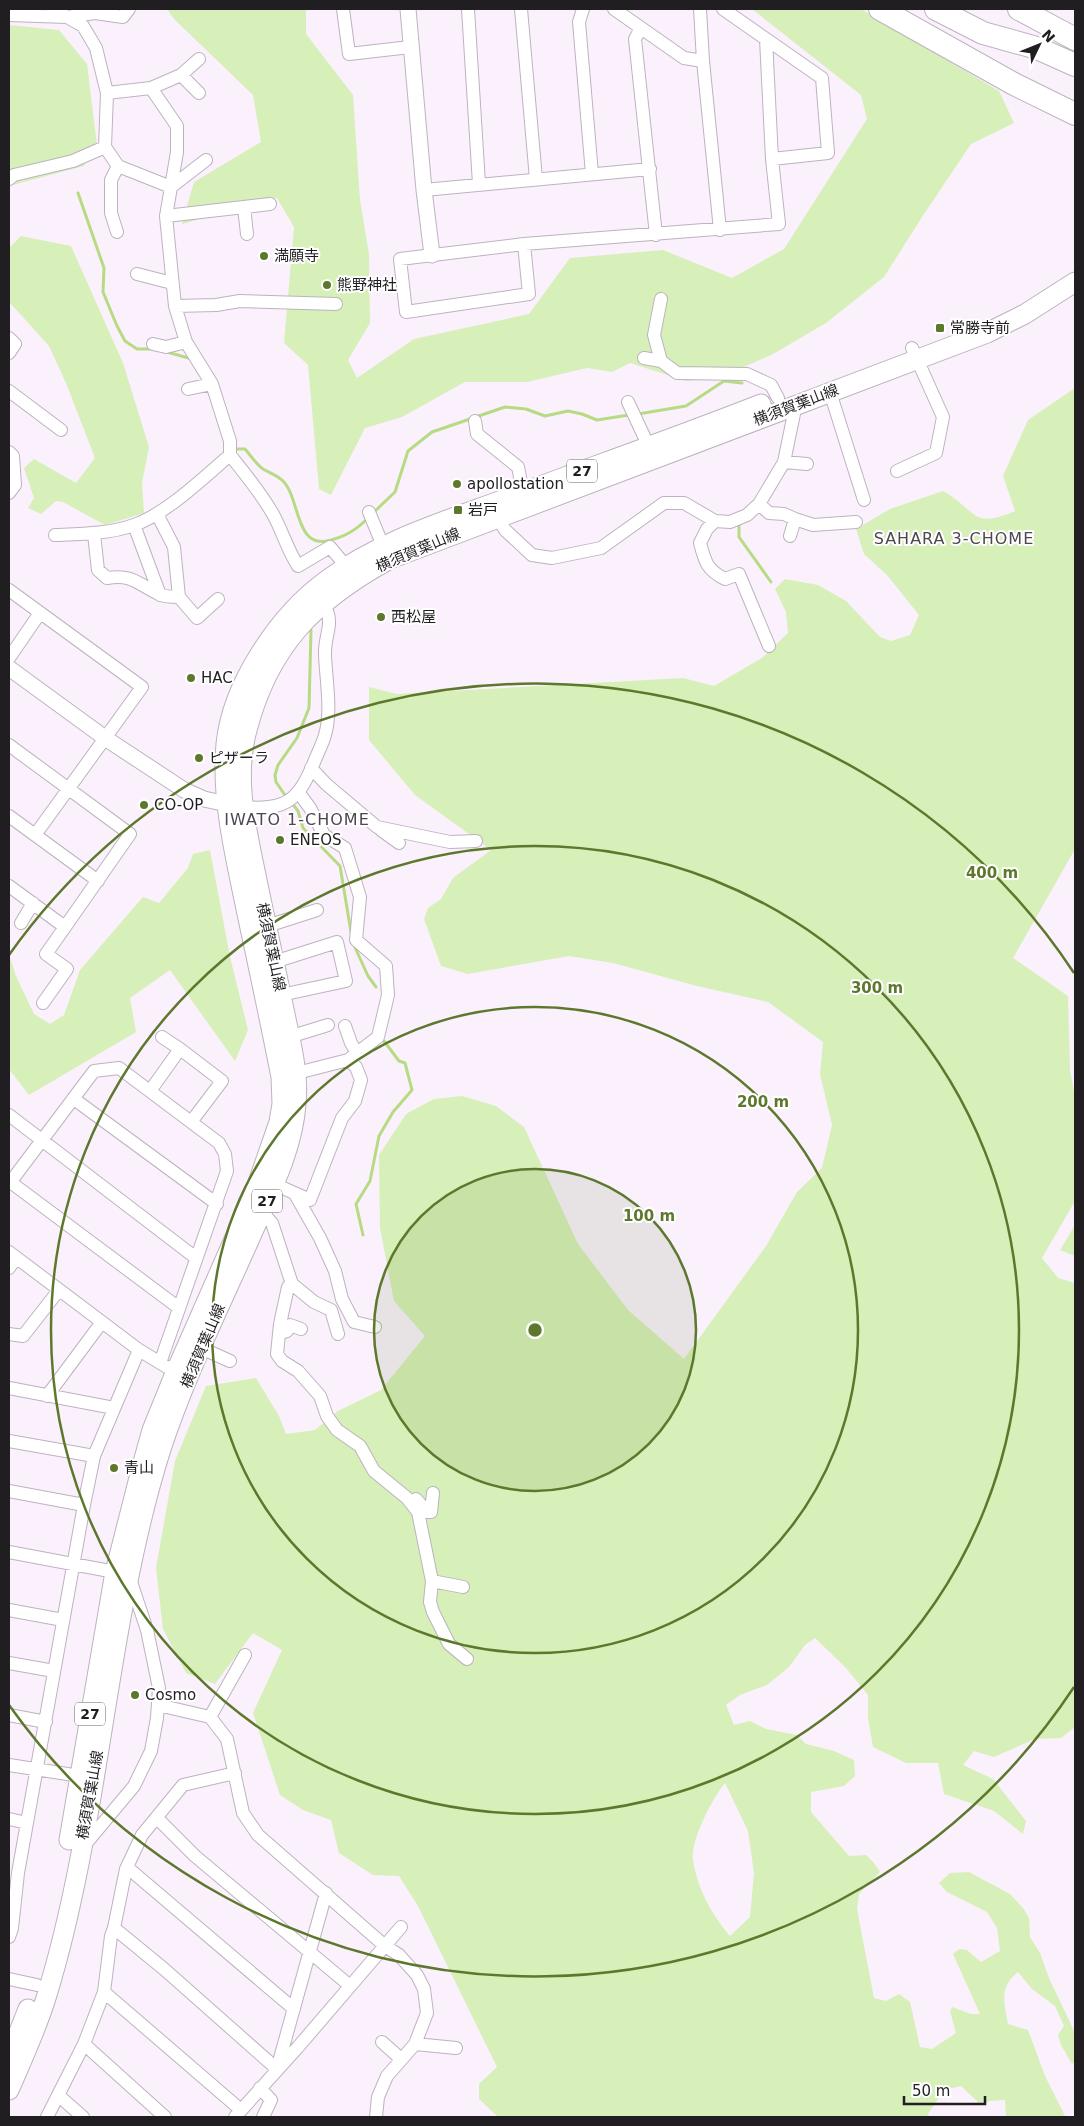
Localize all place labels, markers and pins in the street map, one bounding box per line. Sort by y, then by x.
place label: 満願寺 [274,247,319,265]
marker: 満願寺 [258,250,270,262]
place label: 熊野神社 [337,276,397,294]
marker: 熊野神社 [321,279,333,291]
place label: 常勝寺前 [950,319,1010,337]
marker: 常勝寺前 [934,322,946,334]
place label: apollostation [467,475,564,493]
marker: apollostation [451,478,463,490]
place label: 岩戸 [468,501,498,519]
marker: 岩戸 [452,504,464,516]
place label: 西松屋 [391,608,436,626]
marker: 西松屋 [375,611,387,623]
place label: HAC [201,669,233,687]
marker: HAC [185,672,197,684]
place label: ピザーラ [209,749,269,767]
marker: ピザーラ [193,752,205,764]
place label: CO-OP [154,796,203,814]
marker: CO-OP [138,799,150,811]
place label: ENEOS [290,831,342,849]
marker: ENEOS [274,834,286,846]
centre of rings [526,1321,544,1339]
place label: 青山 [124,1459,154,1477]
marker: 青山 [108,1462,120,1474]
place label: Cosmo [145,1686,196,1704]
marker: Cosmo [129,1689,141,1701]

